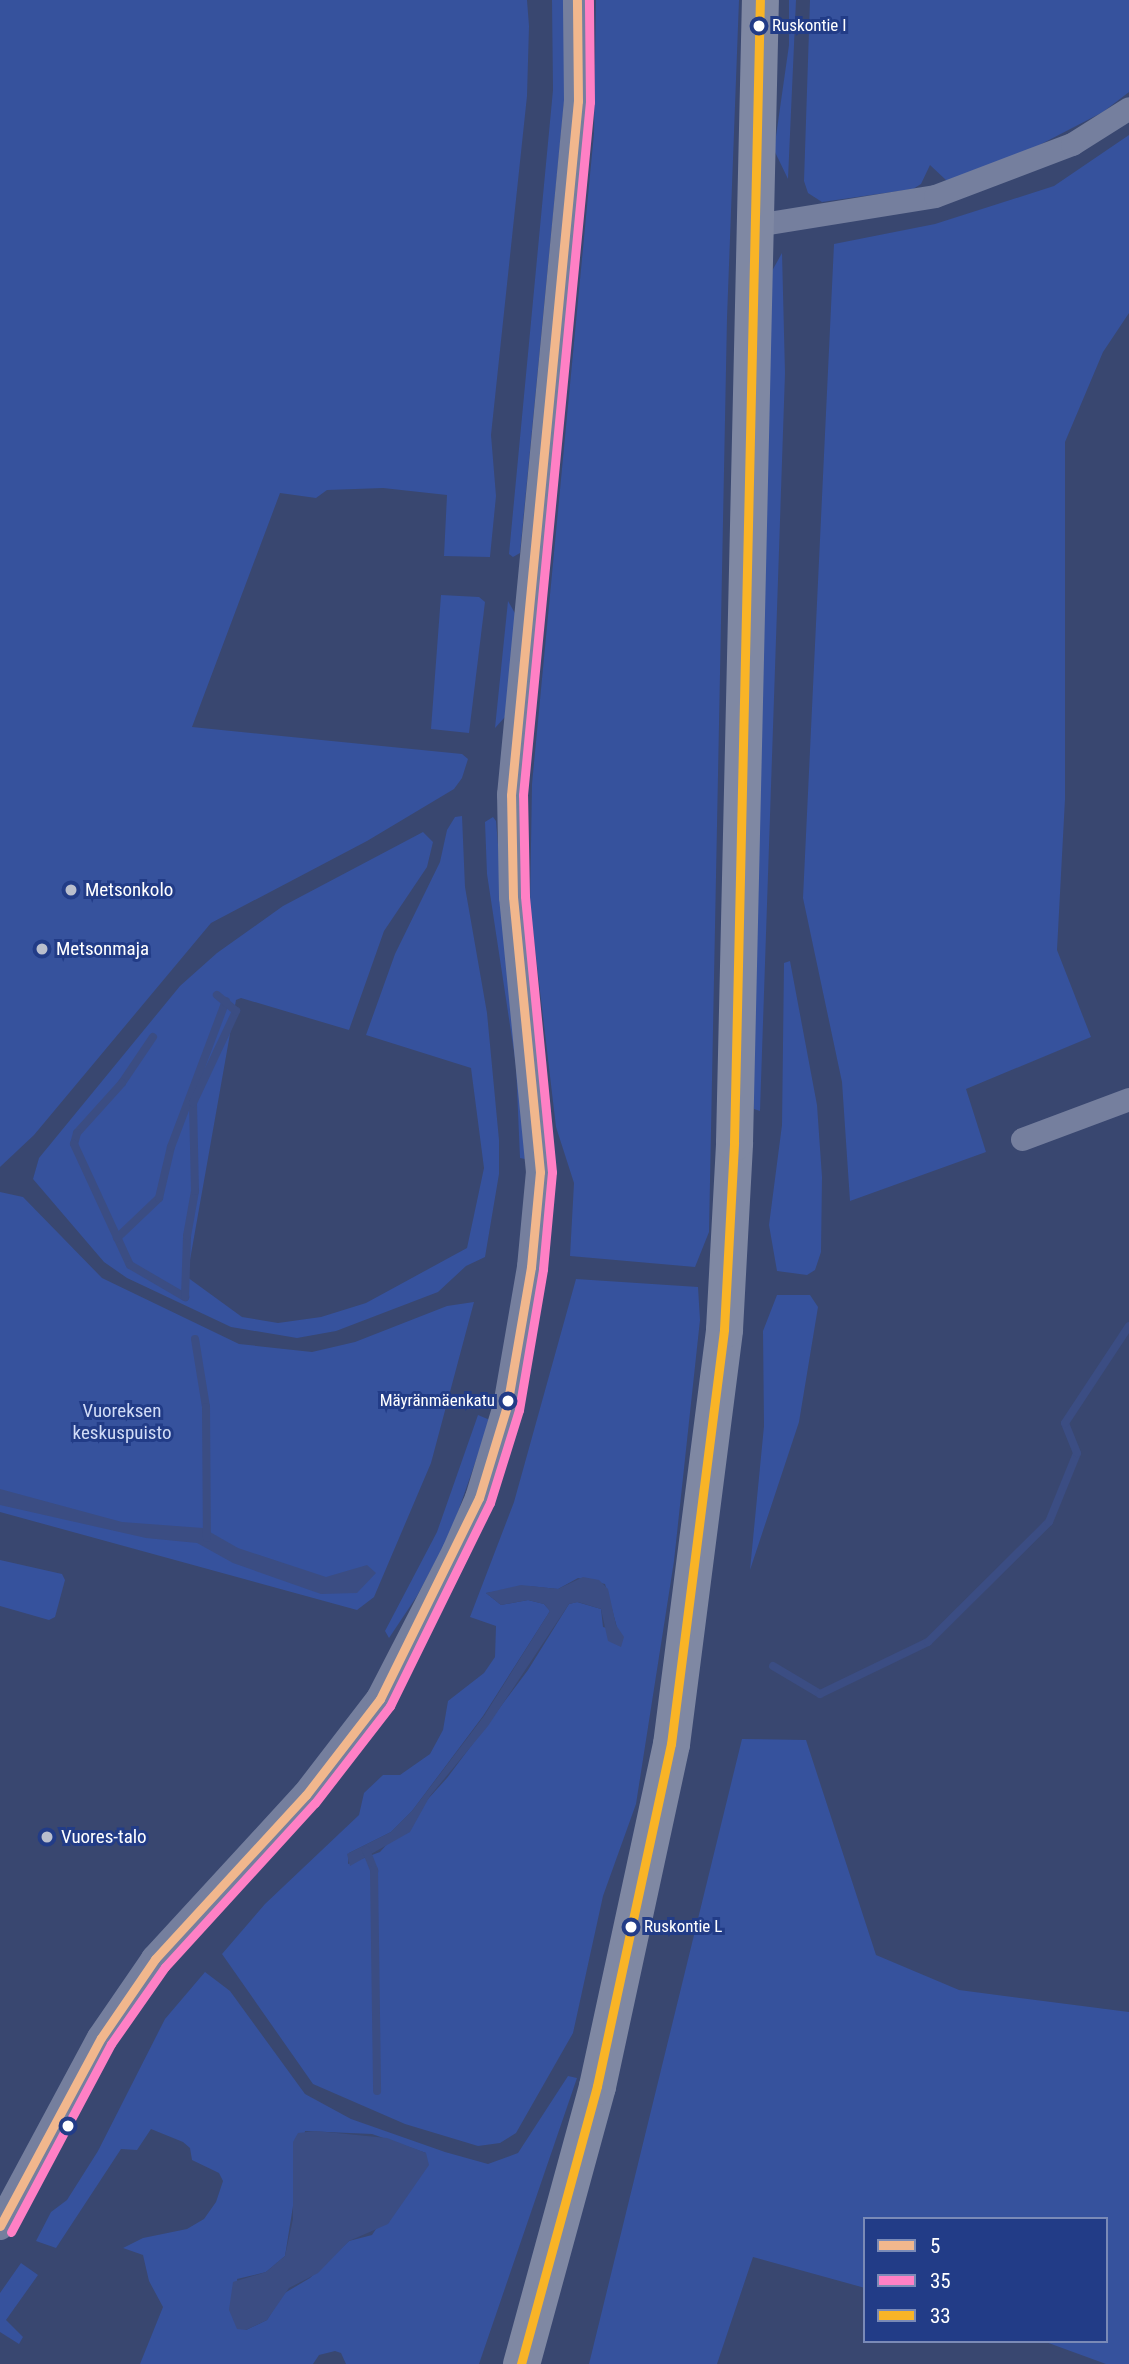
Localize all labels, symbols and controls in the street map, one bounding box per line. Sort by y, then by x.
place label: Ruskontie I [772,16,846,36]
marker: Ruskontie I [752,19,766,33]
place label: Metsonkolo [85,879,173,901]
marker: Metsonkolo [63,882,79,898]
place label: Metsonmaja [56,938,149,960]
marker: Metsonmaja [34,941,50,957]
place label: Mäyränmäenkatu [380,1391,495,1411]
marker: Mäyränmäenkatu [501,1394,515,1408]
park label: Vuoreksen keskuspuisto [73,1400,171,1444]
place label: Vuores-talo [61,1826,147,1848]
marker: Vuores-talo [39,1829,55,1845]
place label: Ruskontie L [644,1917,722,1937]
marker: Ruskontie L [624,1920,638,1934]
unlabelled marker [61,2119,75,2133]
legend [863,2217,1108,2343]
text: 5 [930,2234,940,2258]
text: 35 [930,2269,951,2293]
text: 33 [930,2304,951,2328]

